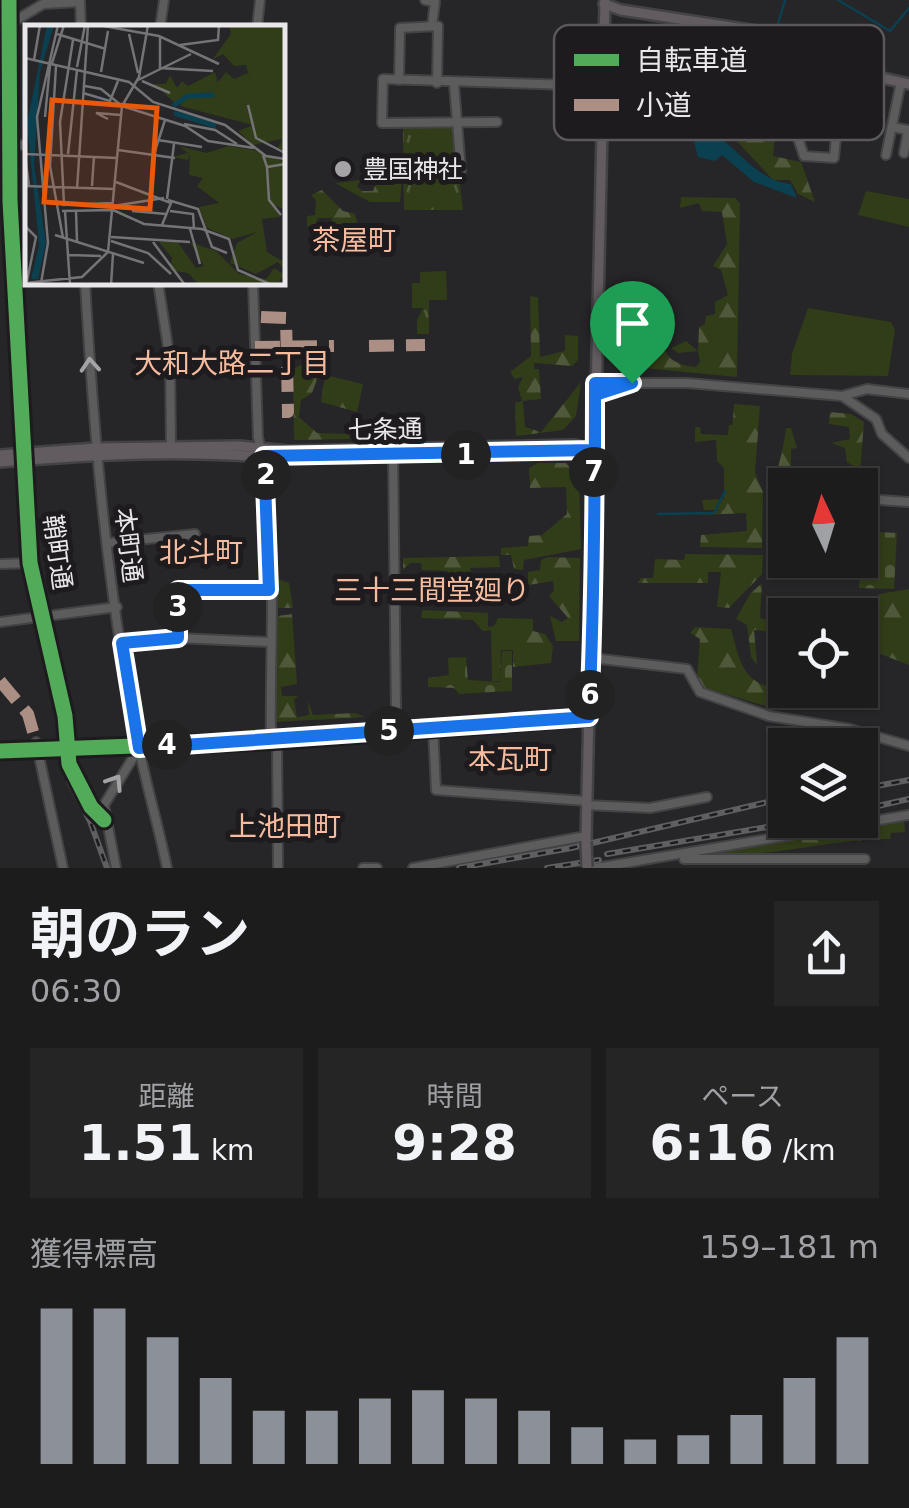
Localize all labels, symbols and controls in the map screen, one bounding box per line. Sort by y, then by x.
inset map [25,25,285,285]
legend [554,25,884,140]
text: 自転車道 [636,44,748,77]
text: 小道 [636,89,692,122]
place label: 豊国神社 [363,155,463,184]
marker: 豊国神社 [332,158,354,180]
district label: 茶屋町 [312,224,396,257]
pin [590,281,675,384]
icon: arrive [605,296,660,351]
district label: 大和大路二丁目 [134,347,330,380]
one-way arrow [80,357,101,373]
street label: 七条通 [347,414,423,445]
pin: 1 [441,430,491,480]
text: 1 [456,438,476,471]
pin: 7 [569,447,619,497]
pin: 2 [241,450,291,500]
text: 7 [584,455,604,488]
text: 2 [256,458,276,491]
north arrow [768,468,878,578]
map controls [768,468,878,838]
street label: 本町通 [110,506,147,584]
street label: 鞘町通 [38,513,77,591]
district label: 北斗町 [159,536,243,569]
district label: 三十三間堂廻り [334,574,530,607]
pin: 3 [153,582,203,632]
text: 3 [168,590,188,623]
button: locate [768,598,878,708]
pin: 6 [565,670,615,720]
text: 6 [580,678,600,711]
pin: 5 [364,706,414,756]
text: 5 [379,714,399,747]
pin: 4 [142,720,192,770]
text: 4 [157,728,177,761]
button: layers [768,728,878,838]
district label: 本瓦町 [468,743,552,776]
one-way arrow [103,775,122,793]
district label: 上池田町 [229,810,341,843]
button: share [774,901,879,1006]
text: 朝のラン [30,902,250,966]
text: 06:30 [30,972,122,1010]
text: 距離 [138,1080,195,1113]
text: 時間 [426,1080,483,1113]
text: ペース [701,1080,784,1113]
text: 1.51 [79,1114,202,1172]
text: 9:28 [392,1114,517,1172]
text: 6:16 [649,1114,774,1172]
text: km [202,1134,254,1167]
text: /km [774,1134,836,1167]
text: 159–181 m [700,1228,879,1266]
text: 獲得標高 [30,1235,158,1273]

